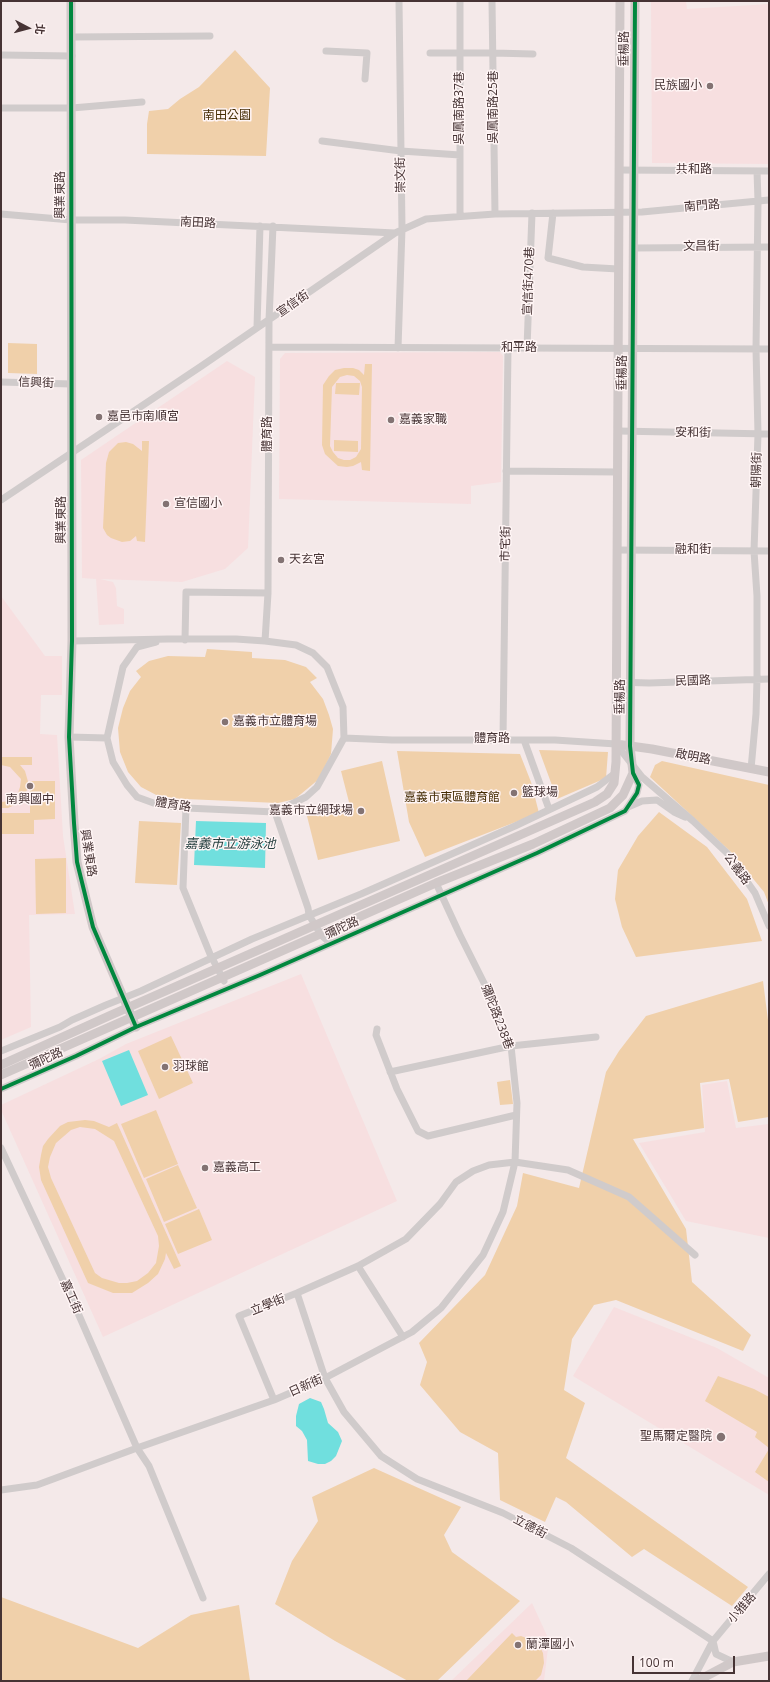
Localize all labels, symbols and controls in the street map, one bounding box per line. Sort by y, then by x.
north arrow [8,8,48,48]
text: 北 [32,23,48,36]
street label: 垂楊路 [618,31,632,67]
street label: 吳鳳南路25巷 [487,70,501,144]
street label: 吳鳳南路37巷 [453,71,467,145]
place label: 民族國小 [654,79,702,93]
marker: 民族國小 [705,81,715,91]
park label: 南田公園 [203,109,251,123]
street label: 崇文街 [393,157,409,193]
street label: 共和路 [676,163,712,177]
street label: 興業東路 [54,171,68,219]
street label: 南門路 [683,197,721,215]
street label: 南田路 [180,215,216,231]
street label: 文昌街 [683,240,719,254]
street label: 宣信街470巷 [521,246,537,316]
street label: 宣信街 [274,288,312,320]
street label: 和平路 [501,341,537,355]
street label: 垂楊路 [616,355,630,391]
street label: 信興街 [18,375,54,391]
place label: 嘉邑市南順宮 [107,410,179,424]
marker: 嘉邑市南順宮 [94,412,104,422]
place label: 嘉義家職 [399,413,447,427]
marker: 嘉義家職 [386,415,396,425]
street label: 體育路 [261,416,275,452]
street label: 安和街 [675,425,711,441]
street label: 朝陽街 [749,452,765,488]
street label: 興業東路 [55,496,69,544]
place label: 宣信國小 [174,497,222,511]
marker: 宣信國小 [161,499,171,509]
street label: 市宅街 [498,526,514,562]
street label: 融和街 [675,543,711,557]
place label: 天玄宮 [289,553,325,567]
marker: 天玄宮 [276,555,286,565]
street label: 民國路 [675,673,711,689]
street label: 垂楊路 [614,679,628,715]
place label: 嘉義市立體育場 [233,715,317,729]
marker: 嘉義市立體育場 [220,717,230,727]
street label: 體育路 [474,732,510,746]
street label: 啟明路 [674,746,712,768]
marker: 南興國中 [25,781,35,791]
place label: 籃球場 [522,786,558,800]
marker: 籃球場 [509,788,519,798]
park label: 嘉義市東區體育館 [404,791,500,805]
place label: 南興國中 [6,793,54,807]
street label: 體育路 [154,795,192,815]
place label: 嘉義市立網球場 [269,804,353,818]
marker: 嘉義市立網球場 [356,806,366,816]
street label: 興業東路 [77,828,99,878]
water label: 嘉義市立游泳池 [185,836,275,852]
street label: 公義路 [721,850,753,888]
street label: 彌陀路 [323,914,361,942]
street label: 彌陀路238巷 [478,982,516,1052]
street label: 彌陀路 [27,1045,65,1073]
place label: 羽球館 [173,1060,209,1074]
marker: 羽球館 [160,1062,170,1072]
place label: 嘉義高工 [213,1161,261,1175]
marker: 嘉義高工 [200,1163,210,1173]
street label: 嘉工街 [57,1278,85,1316]
street label: 立學街 [249,1292,287,1318]
street label: 日新街 [287,1372,325,1400]
place label: 聖馬爾定醫院 [640,1430,712,1444]
marker: 聖馬爾定醫院 [715,1431,727,1443]
street label: 立德街 [511,1512,549,1542]
street label: 小雅路 [725,1590,759,1626]
place label: 蘭潭國小 [526,1638,574,1652]
marker: 蘭潭國小 [513,1640,523,1650]
scale bar [634,1648,737,1674]
text: 100 m [639,1654,674,1671]

